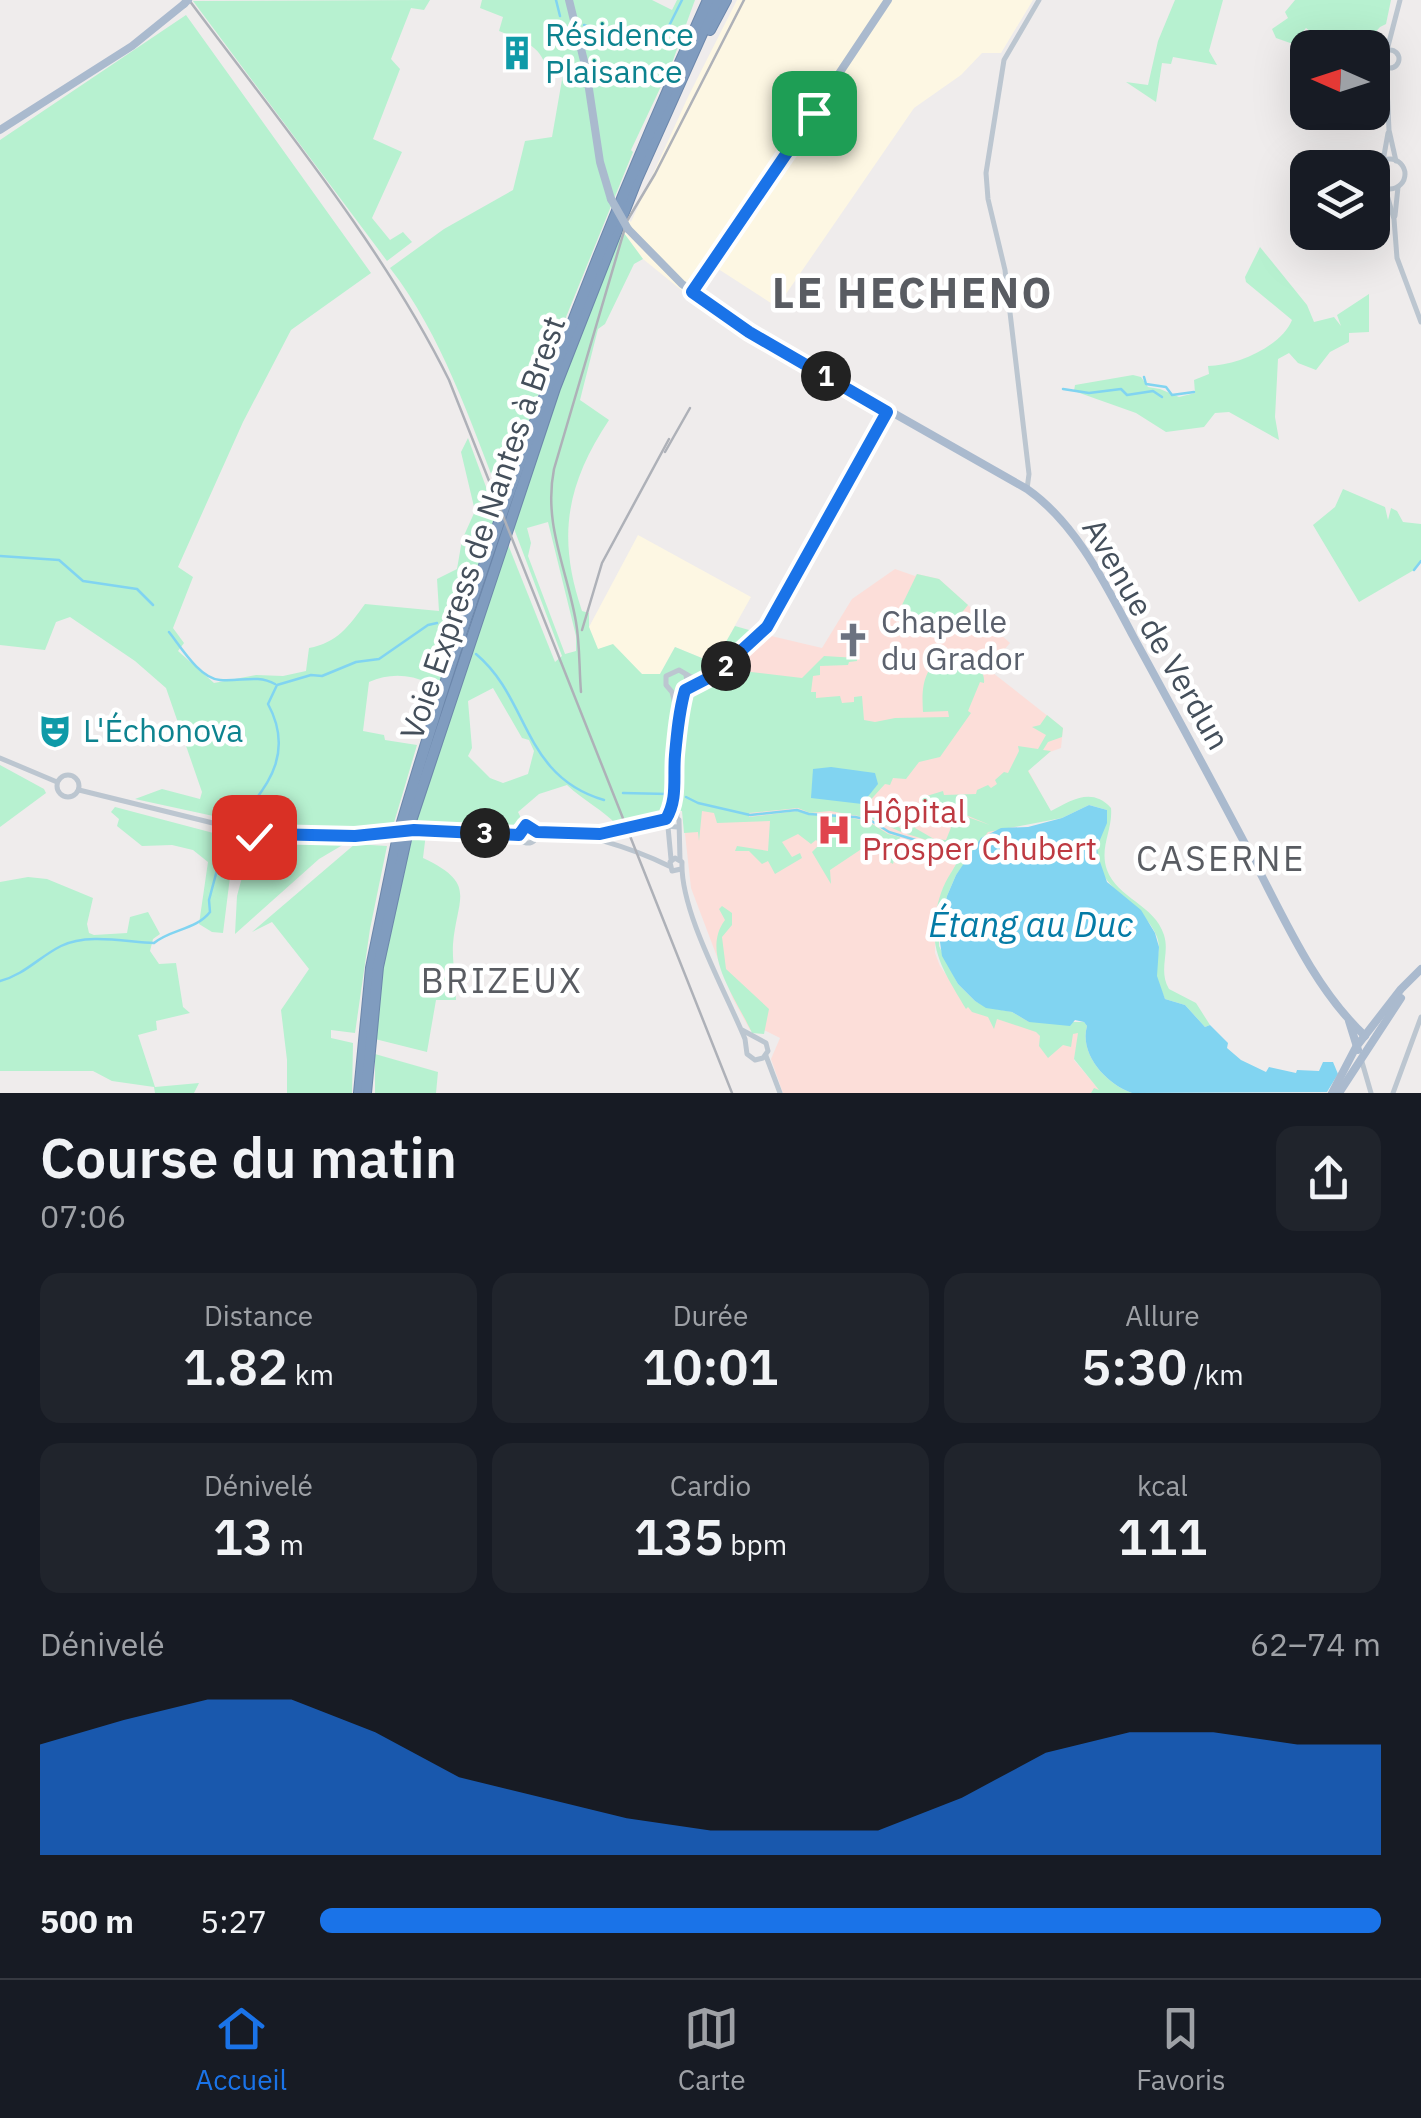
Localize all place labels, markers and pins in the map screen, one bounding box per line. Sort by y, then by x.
place label: Résidence Plaisance [545,13,694,92]
building icon: Résidence Plaisance [498,34,536,72]
pin [772,71,857,156]
pin: 1 [801,351,851,401]
place label: Chapelle du Grador [881,600,1025,679]
church icon: Chapelle du Grador [834,621,872,659]
pin: 2 [701,641,751,691]
place label: L'Échonova [83,709,243,751]
theatre icon: L'Échonova [36,712,74,750]
place label: Hôpital Prosper Chubert [862,790,1097,869]
pin [212,795,297,880]
pin: 3 [460,808,510,858]
hospital icon: Hôpital Prosper Chubert [815,811,853,849]

